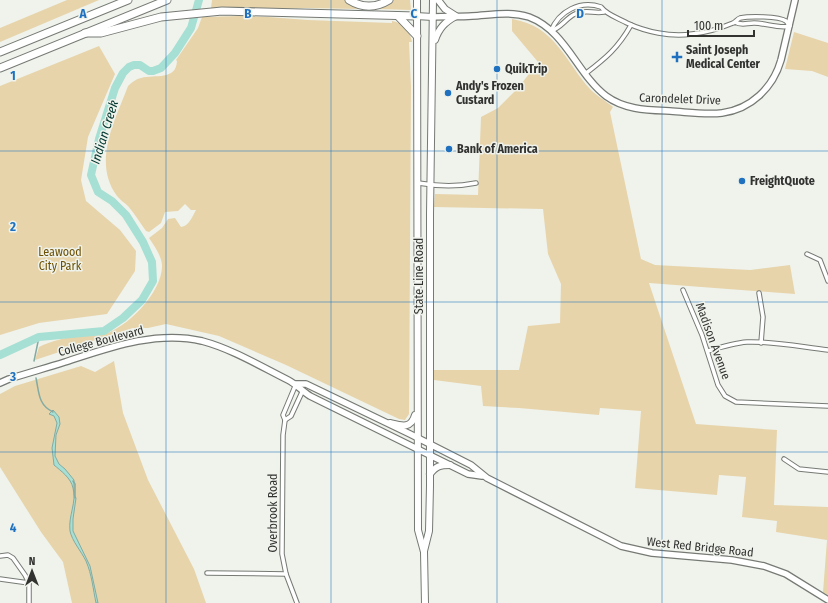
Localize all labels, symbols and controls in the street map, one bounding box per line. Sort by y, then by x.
text: A [78,6,87,21]
text: B [244,6,252,21]
text: C [411,6,418,21]
text: D [576,6,584,21]
scale bar [688,12,754,38]
text: 100 m [694,19,723,33]
place label: Saint Joseph Medical Center [686,43,761,71]
marker: Saint Joseph Medical Center [671,51,683,63]
place label: QuikTrip [505,62,548,76]
marker: QuikTrip [492,64,502,74]
text: 1 [10,68,16,83]
place label: Andy's Frozen Custard [455,79,524,107]
marker: Andy's Frozen Custard [443,88,453,98]
street label: Carondelet Drive [639,91,721,107]
water label: Indian Creek [88,98,121,166]
place label: Bank of America [457,142,538,156]
marker: Bank of America [444,144,454,154]
place label: FreightQuote [750,174,815,188]
marker: FreightQuote [737,176,747,186]
text: 2 [9,219,16,234]
street label: State Line Road [412,238,426,314]
park label: Leawood City Park [38,245,82,273]
street label: Madison Avenue [693,301,733,381]
street label: College Boulevard [57,323,145,359]
text: 3 [9,369,16,384]
street label: Overbrook Road [266,473,280,553]
text: 4 [10,520,17,535]
street label: West Red Bridge Road [646,534,754,560]
north arrow [12,551,52,591]
text: N [29,555,35,568]

